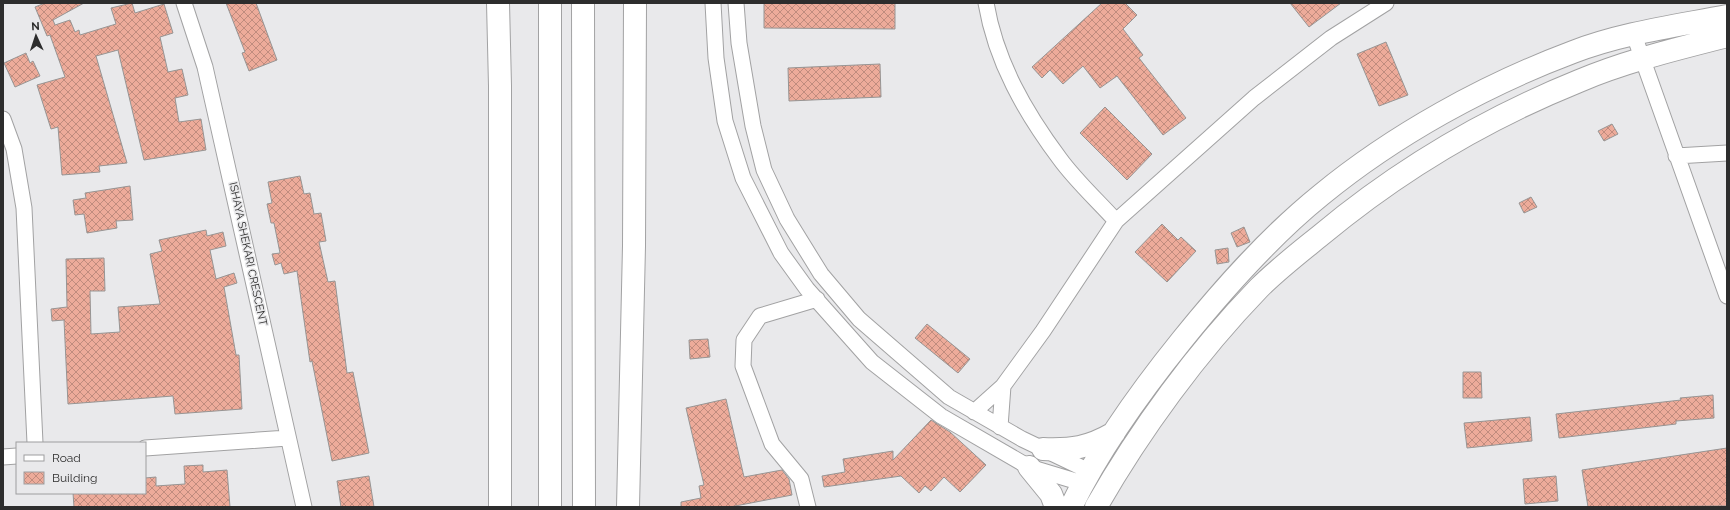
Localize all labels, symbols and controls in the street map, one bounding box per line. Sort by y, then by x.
north arrow [16,16,56,56]
text: N [31,20,40,33]
street label: ISHAYA SHEKARI CRESCENT [226,181,270,327]
legend [16,442,146,494]
text: Road [52,451,81,465]
text: Building [52,471,98,485]

